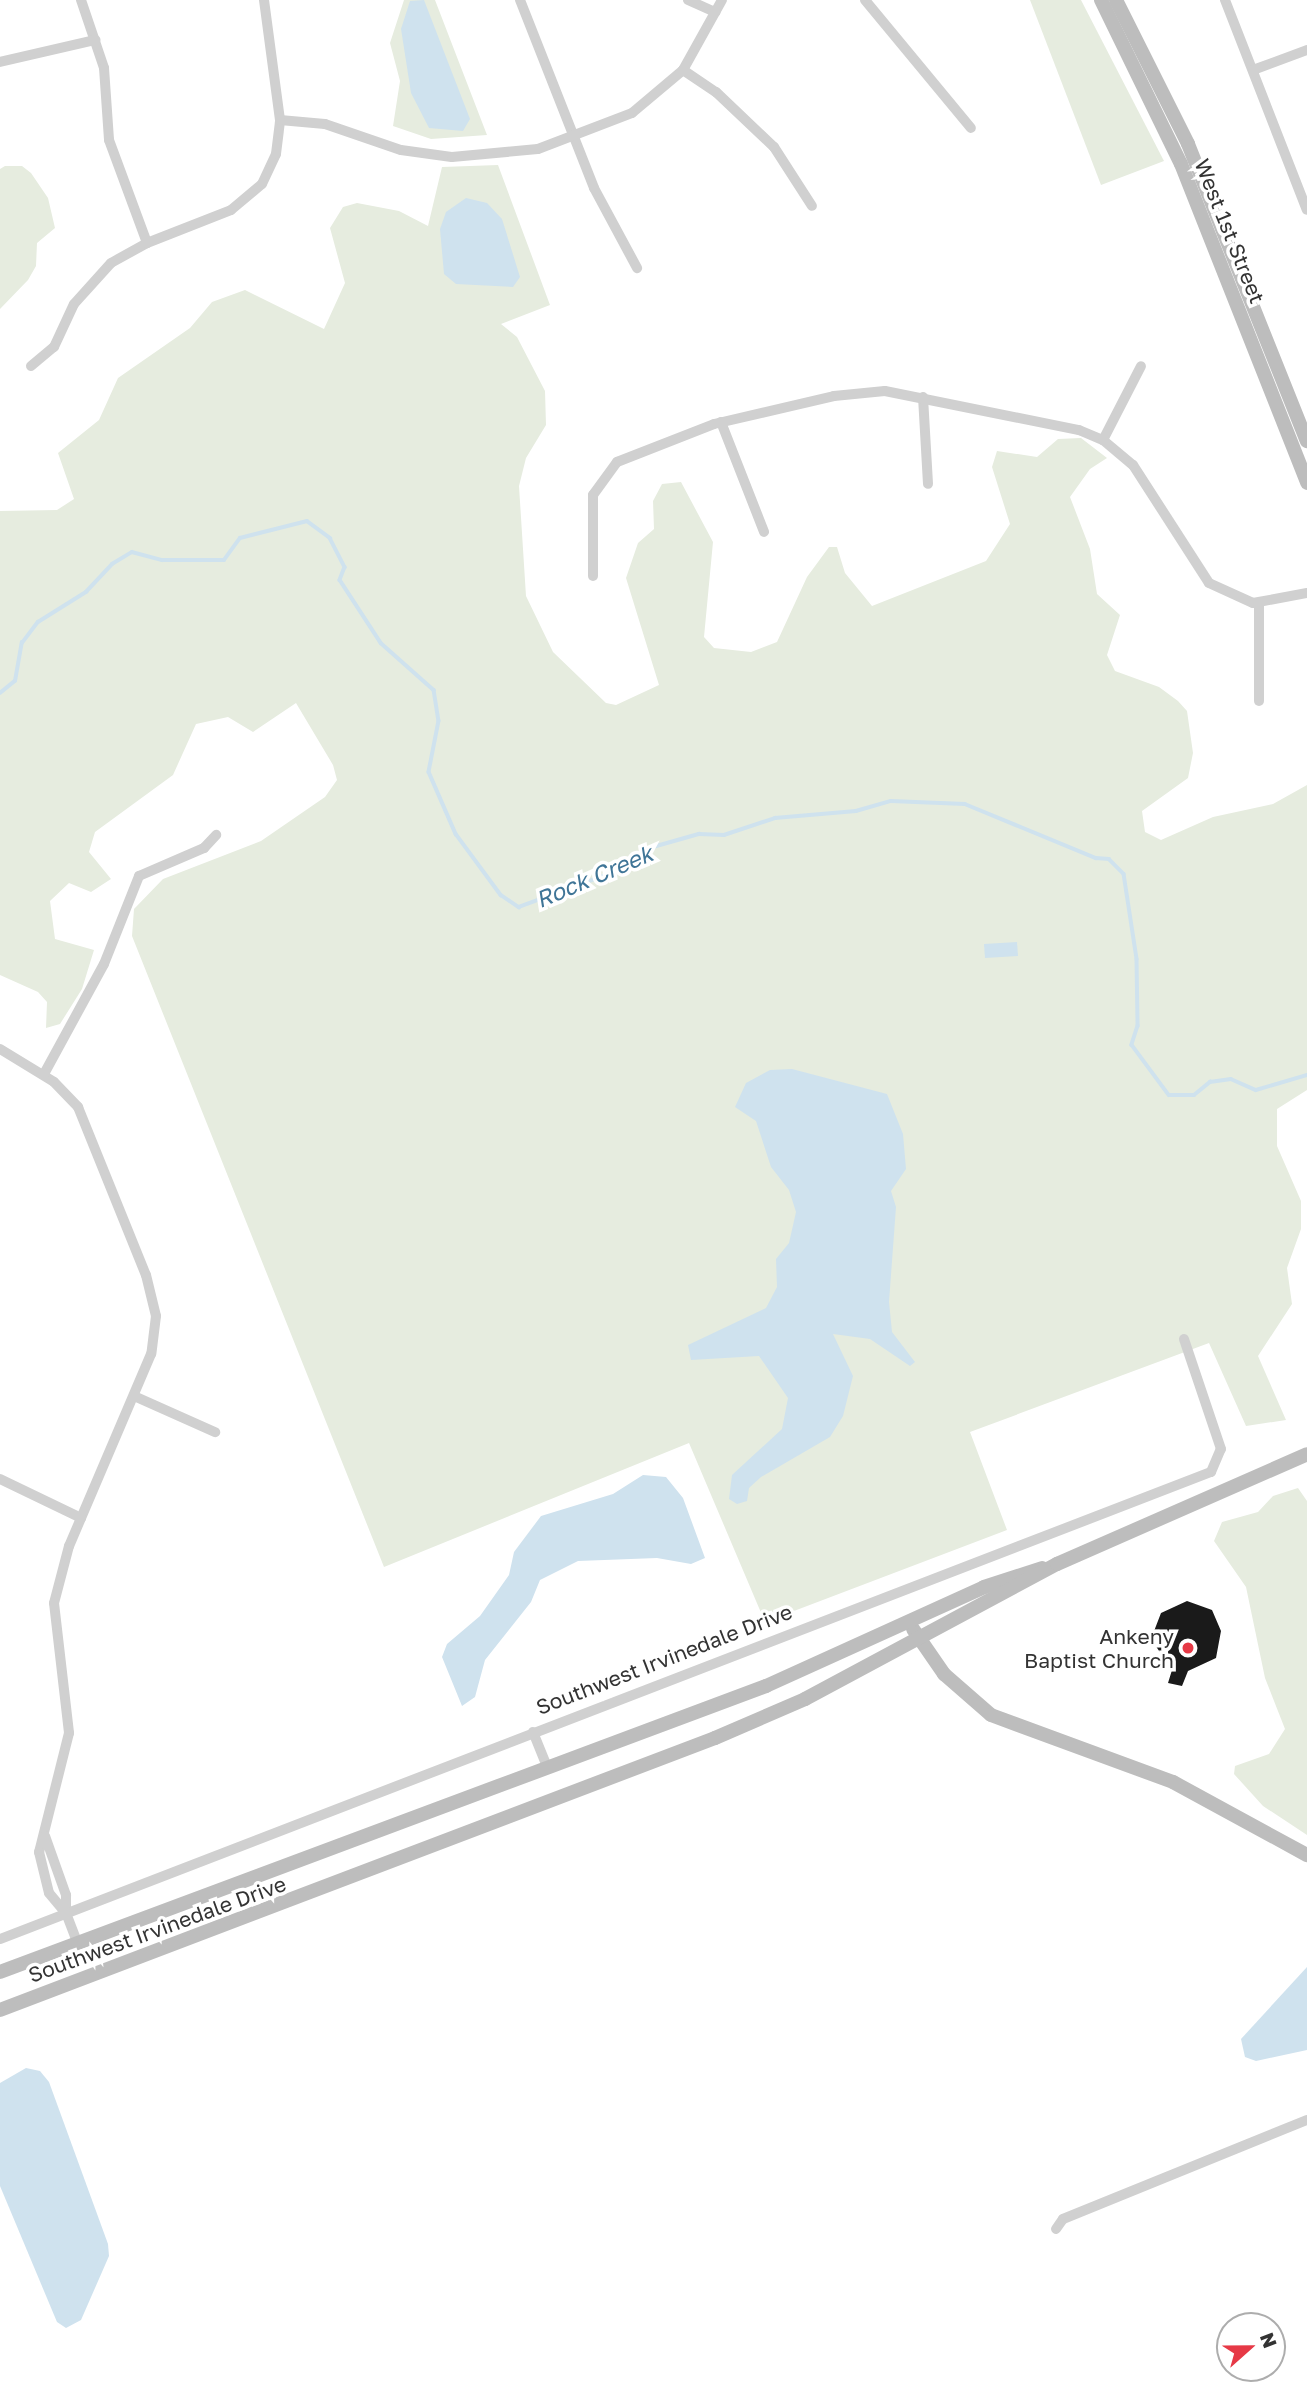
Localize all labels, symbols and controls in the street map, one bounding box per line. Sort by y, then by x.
street label: West 1st Street [1190,155,1270,307]
water label: Rock Creek [531,839,657,913]
street label: Southwest Irvinedale Drive [532,1598,796,1720]
place label: Ankeny Baptist Church [1024,1623,1174,1673]
marker: Ankeny Baptist Church [1180,1640,1196,1656]
street label: Southwest Irvinedale Drive [25,1871,289,1987]
north arrow [1216,2312,1286,2382]
text: N [1256,2329,1283,2351]

